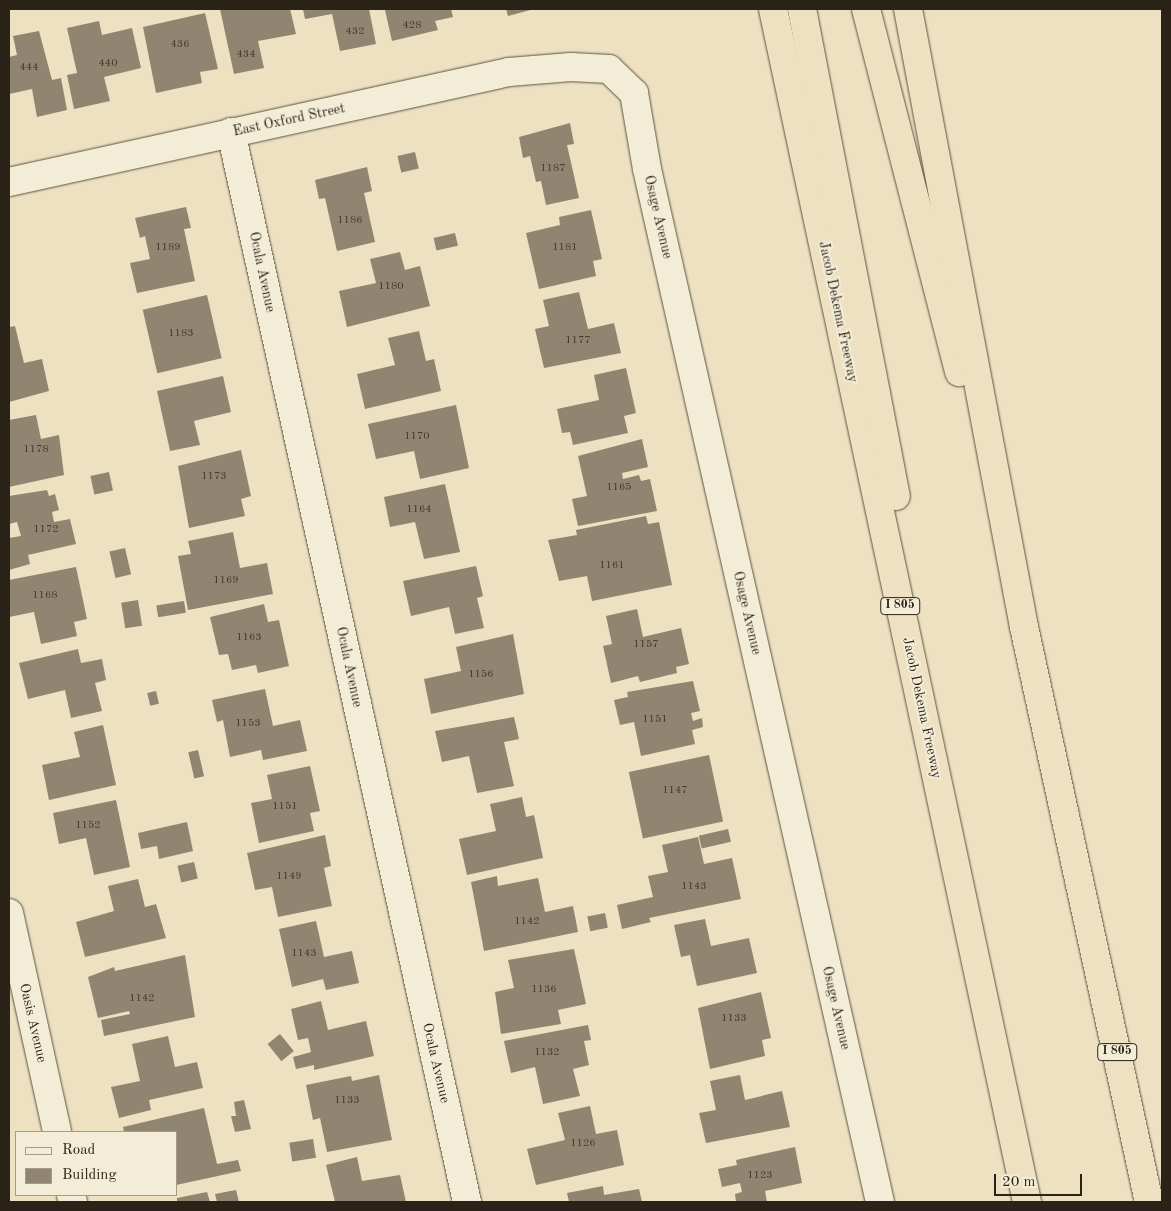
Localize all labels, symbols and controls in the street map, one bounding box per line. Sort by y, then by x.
house number: 428 [402,19,422,33]
house number: 432 [345,25,365,39]
house number: 436 [170,38,190,52]
house number: 434 [236,48,256,62]
house number: 440 [98,57,118,71]
house number: 444 [19,61,39,75]
street label: East Oxford Street [231,100,347,140]
house number: 1187 [540,162,566,176]
street label: Osage Avenue [640,174,676,260]
house number: 1186 [337,214,363,228]
street label: Ocala Avenue [245,230,279,314]
street label: Jacob Dekema Freeway [815,240,861,384]
house number: 1189 [155,241,181,255]
house number: 1181 [552,241,578,255]
house number: 1180 [378,280,404,294]
house number: 1183 [168,327,194,341]
house number: 1177 [565,334,591,348]
house number: 1170 [404,430,430,444]
house number: 1178 [23,443,49,457]
house number: 1173 [201,470,227,484]
house number: 1165 [606,481,632,495]
house number: 1164 [406,503,432,517]
house number: 1172 [33,523,59,537]
house number: 1161 [599,559,625,573]
street label: Osage Avenue [729,570,765,656]
house number: 1169 [213,574,239,588]
house number: 1168 [32,589,58,603]
road number: I 805 [880,596,920,616]
street label: Ocala Avenue [332,625,366,709]
house number: 1163 [236,631,262,645]
street label: Jacob Dekema Freeway [899,636,945,780]
house number: 1157 [633,638,659,652]
house number: 1156 [468,668,494,682]
house number: 1151 [642,713,668,727]
house number: 1153 [235,717,261,731]
house number: 1147 [662,784,688,798]
house number: 1151 [272,800,298,814]
house number: 1152 [75,819,101,833]
house number: 1149 [276,870,302,884]
house number: 1143 [681,880,707,894]
house number: 1142 [514,915,540,929]
house number: 1143 [291,947,317,961]
street label: Osage Avenue [818,965,854,1051]
street label: Oasis Avenue [16,982,50,1064]
house number: 1136 [531,983,557,997]
house number: 1142 [129,992,155,1006]
house number: 1133 [721,1012,747,1026]
street label: Ocala Avenue [419,1021,453,1105]
road number: I 805 [1097,1042,1137,1062]
house number: 1132 [534,1046,560,1060]
house number: 1133 [334,1094,360,1108]
legend [15,1131,178,1196]
house number: 1126 [570,1137,596,1151]
text: Road [62,1143,95,1158]
scale bar [996,1164,1084,1196]
text: Building [62,1168,117,1183]
house number: 1123 [747,1169,773,1183]
text: 20 m [1002,1175,1036,1190]

